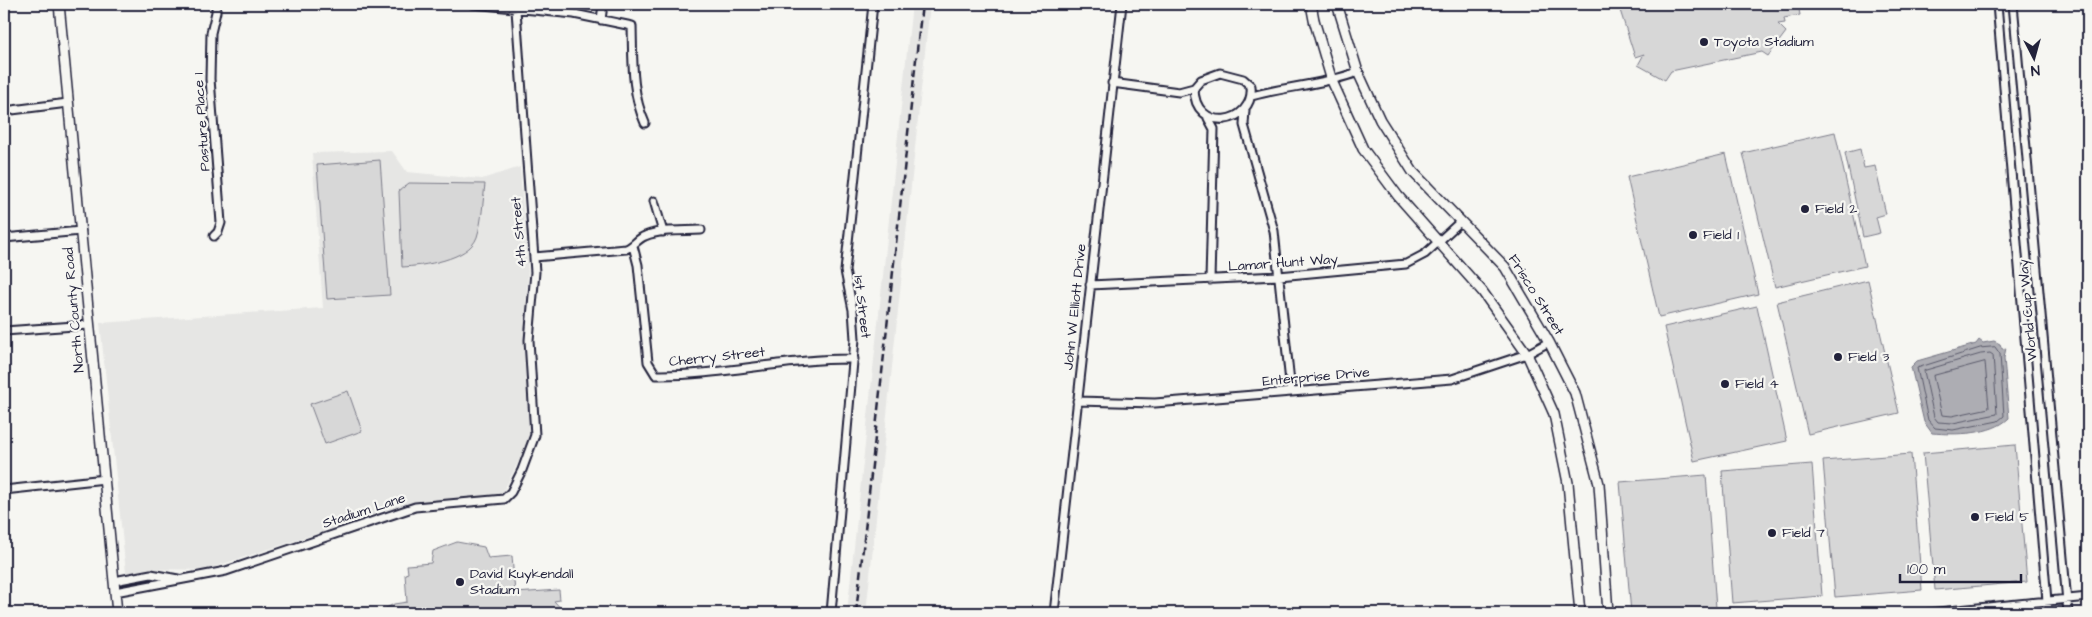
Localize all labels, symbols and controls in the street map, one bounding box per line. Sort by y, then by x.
place label: Toyota Stadium [1714,32,1814,52]
north arrow [2010,32,2060,82]
marker: Toyota Stadium [1698,36,1710,48]
text: N [2030,60,2041,80]
street label: Pasture Place 1 [189,72,215,172]
street label: 4th Street [506,195,532,268]
place label: Field 2 [1815,199,1857,219]
marker: Field 2 [1799,203,1811,215]
place label: Field 1 [1703,225,1739,245]
marker: Field 1 [1687,229,1699,241]
street label: John W Elliott Drive [1058,242,1092,371]
street label: North County Road [59,247,89,373]
street label: Lamar Hunt Way [1227,249,1339,277]
street label: Frisco Street [1503,251,1569,340]
street label: World Cup Way [2014,258,2042,362]
street label: 1st Street [848,274,876,340]
street label: Cherry Street [668,342,766,372]
place label: Field 3 [1848,347,1890,367]
marker: Field 3 [1832,351,1844,363]
street label: Enterprise Drive [1261,362,1371,392]
place label: Field 4 [1735,374,1779,394]
marker: Field 4 [1719,378,1731,390]
street label: Stadium Lane [320,488,408,534]
place label: Field 5 [1985,507,2029,527]
marker: Field 5 [1969,511,1981,523]
place label: Field 7 [1782,523,1825,543]
marker: Field 7 [1766,527,1778,539]
scale bar [1900,552,2021,584]
text: 100 m [1907,559,1946,580]
place label: David Kuykendall Stadium [470,564,574,600]
marker: David Kuykendall Stadium [454,576,466,588]

